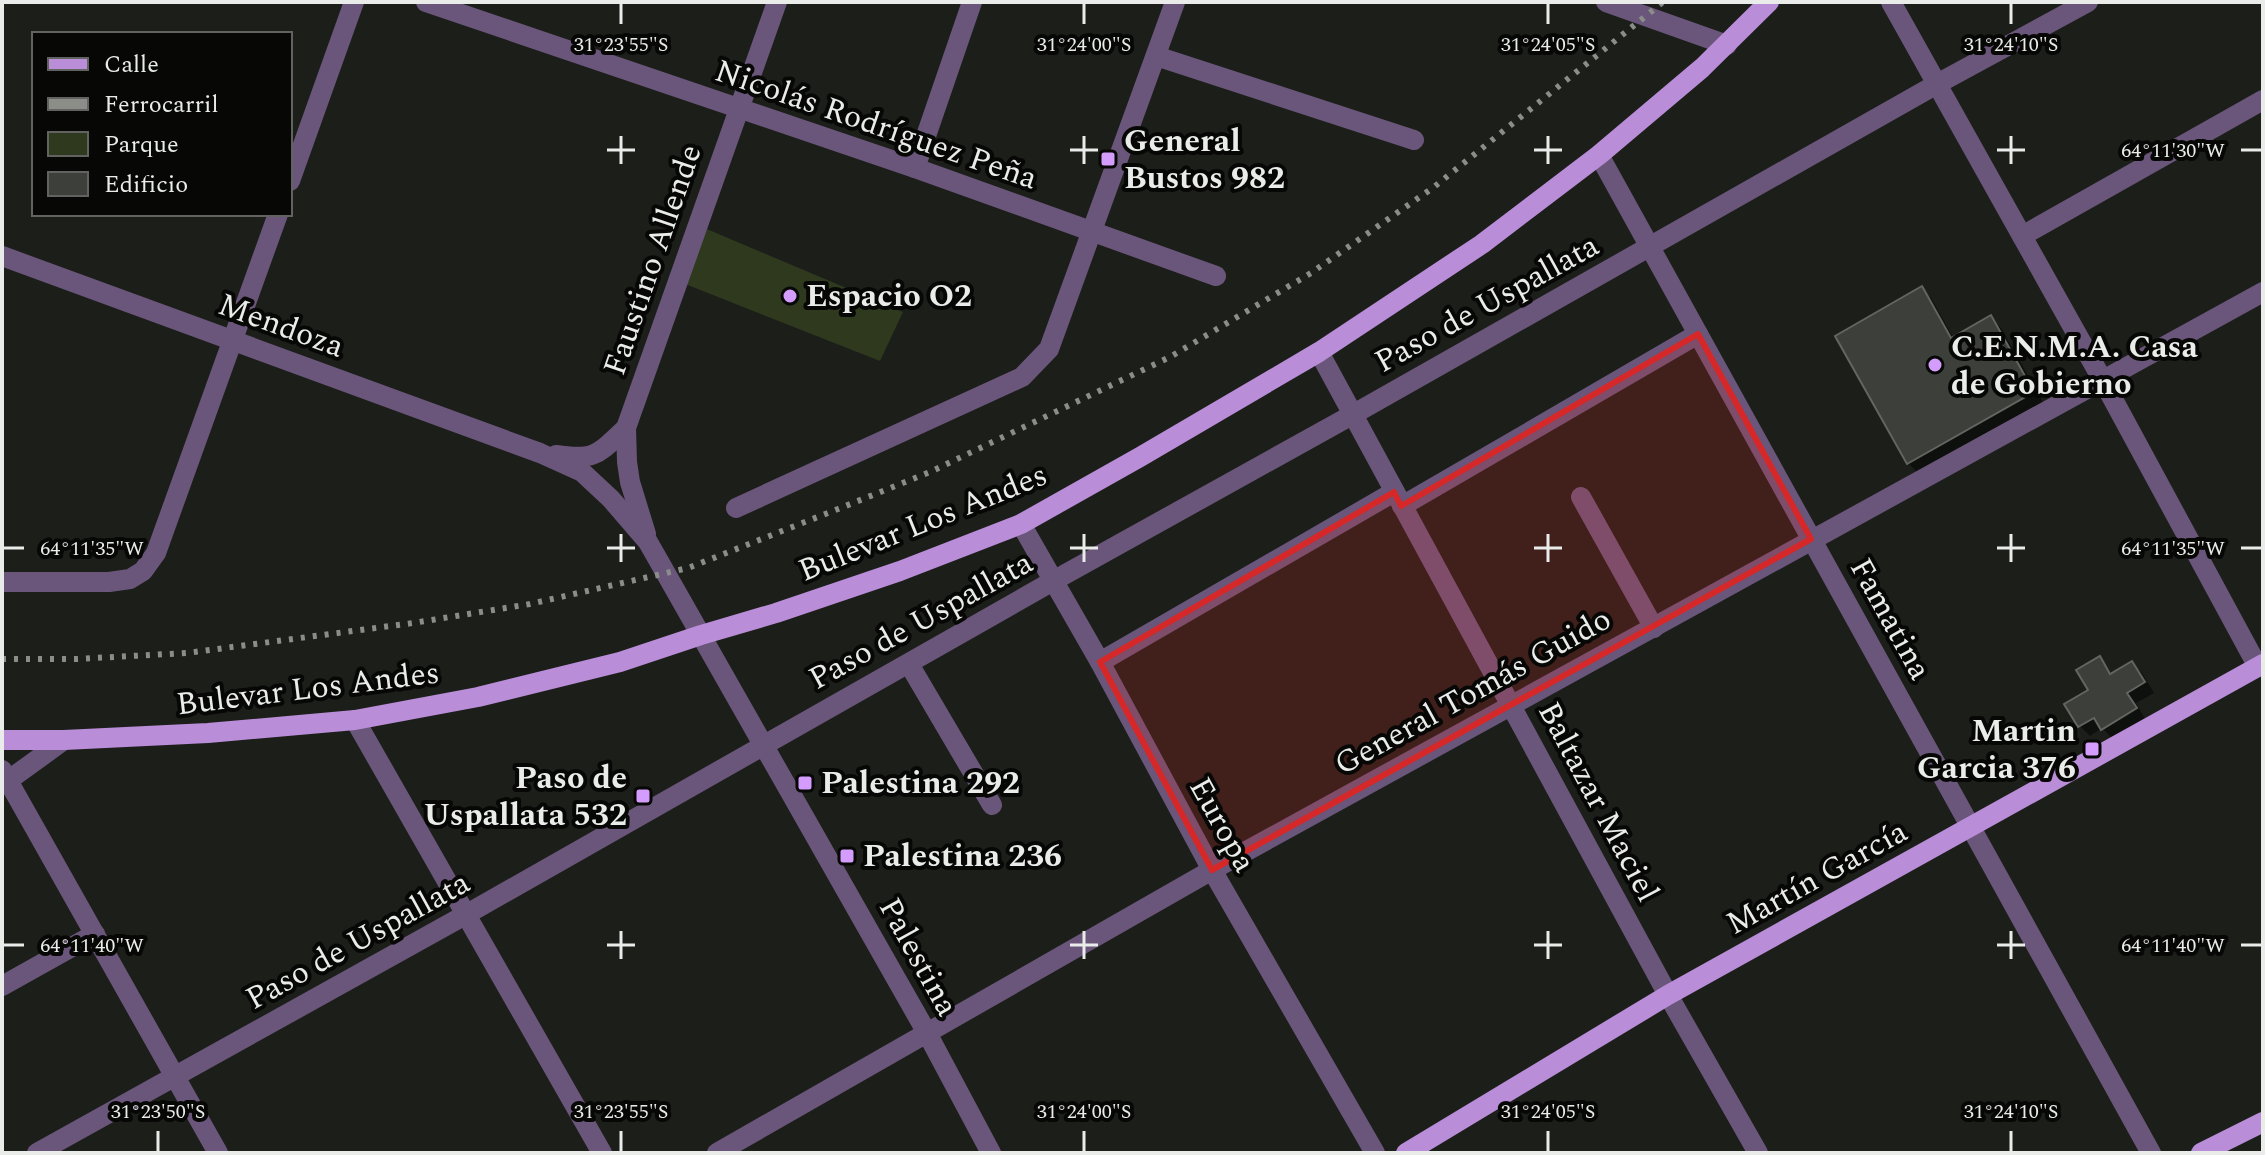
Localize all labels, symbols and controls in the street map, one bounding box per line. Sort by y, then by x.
text: 31°23'55"S [574,30,668,60]
text: 31°24'00"S [1037,30,1131,60]
text: 31°24'05"S [1501,30,1595,60]
text: 31°24'10"S [1964,30,2058,60]
legend [32,32,292,216]
text: Calle [104,47,159,83]
street label: Nicolás Rodríguez Peña [708,47,1044,203]
text: Ferrocarril [104,87,219,123]
place label: General Bustos 982 [1124,117,1285,203]
text: Parque [104,127,179,163]
text: 64°11'30"W [2121,136,2225,166]
street label: Faustino Allende [591,138,715,382]
marker: General Bustos 982 [1099,150,1117,168]
text: Edificio [104,167,188,203]
street label: Paso de Uspallata [1366,222,1609,386]
place label: Espacio O2 [806,272,972,321]
street label: Mendoza [211,281,351,371]
marker: Espacio O2 [781,287,799,305]
place label: C.E.N.M.A. Casa de Gobierno [1951,323,2199,409]
marker: C.E.N.M.A. Casa de Gobierno [1926,356,1944,374]
street label: Bulevar Los Andes [791,451,1055,595]
text: 64°11'35"W [40,534,144,564]
text: 64°11'35"W [2121,534,2225,564]
street label: Paso de Uspallata [800,539,1043,703]
street label: Famatina [1836,549,1944,689]
street label: General Tomás Guido [1326,595,1620,789]
street label: Bulevar Los Andes [174,649,442,729]
street label: Baltazar Maciel [1524,693,1672,911]
place label: Martin Garcia 376 [1917,707,2076,793]
marker: Martin Garcia 376 [2083,740,2101,758]
place label: Paso de Uspallata 532 [423,754,627,840]
place label: Palestina 292 [821,759,1020,808]
street label: Europa [1176,768,1269,882]
marker: Palestina 292 [796,774,814,792]
marker: Paso de Uspallata 532 [634,787,652,805]
street label: Martín García [1717,808,1917,948]
place label: Palestina 236 [863,832,1062,881]
marker: Palestina 236 [838,847,856,865]
street label: Paso de Uspallata [237,859,480,1023]
street label: Palestina [865,889,971,1026]
text: 64°11'40"W [40,931,144,961]
text: 64°11'40"W [2121,931,2225,961]
text: 31°23'50"S [111,1097,205,1127]
text: 31°23'55"S [574,1097,668,1127]
text: 31°24'00"S [1037,1097,1131,1127]
text: 31°24'05"S [1501,1097,1595,1127]
text: 31°24'10"S [1964,1097,2058,1127]

